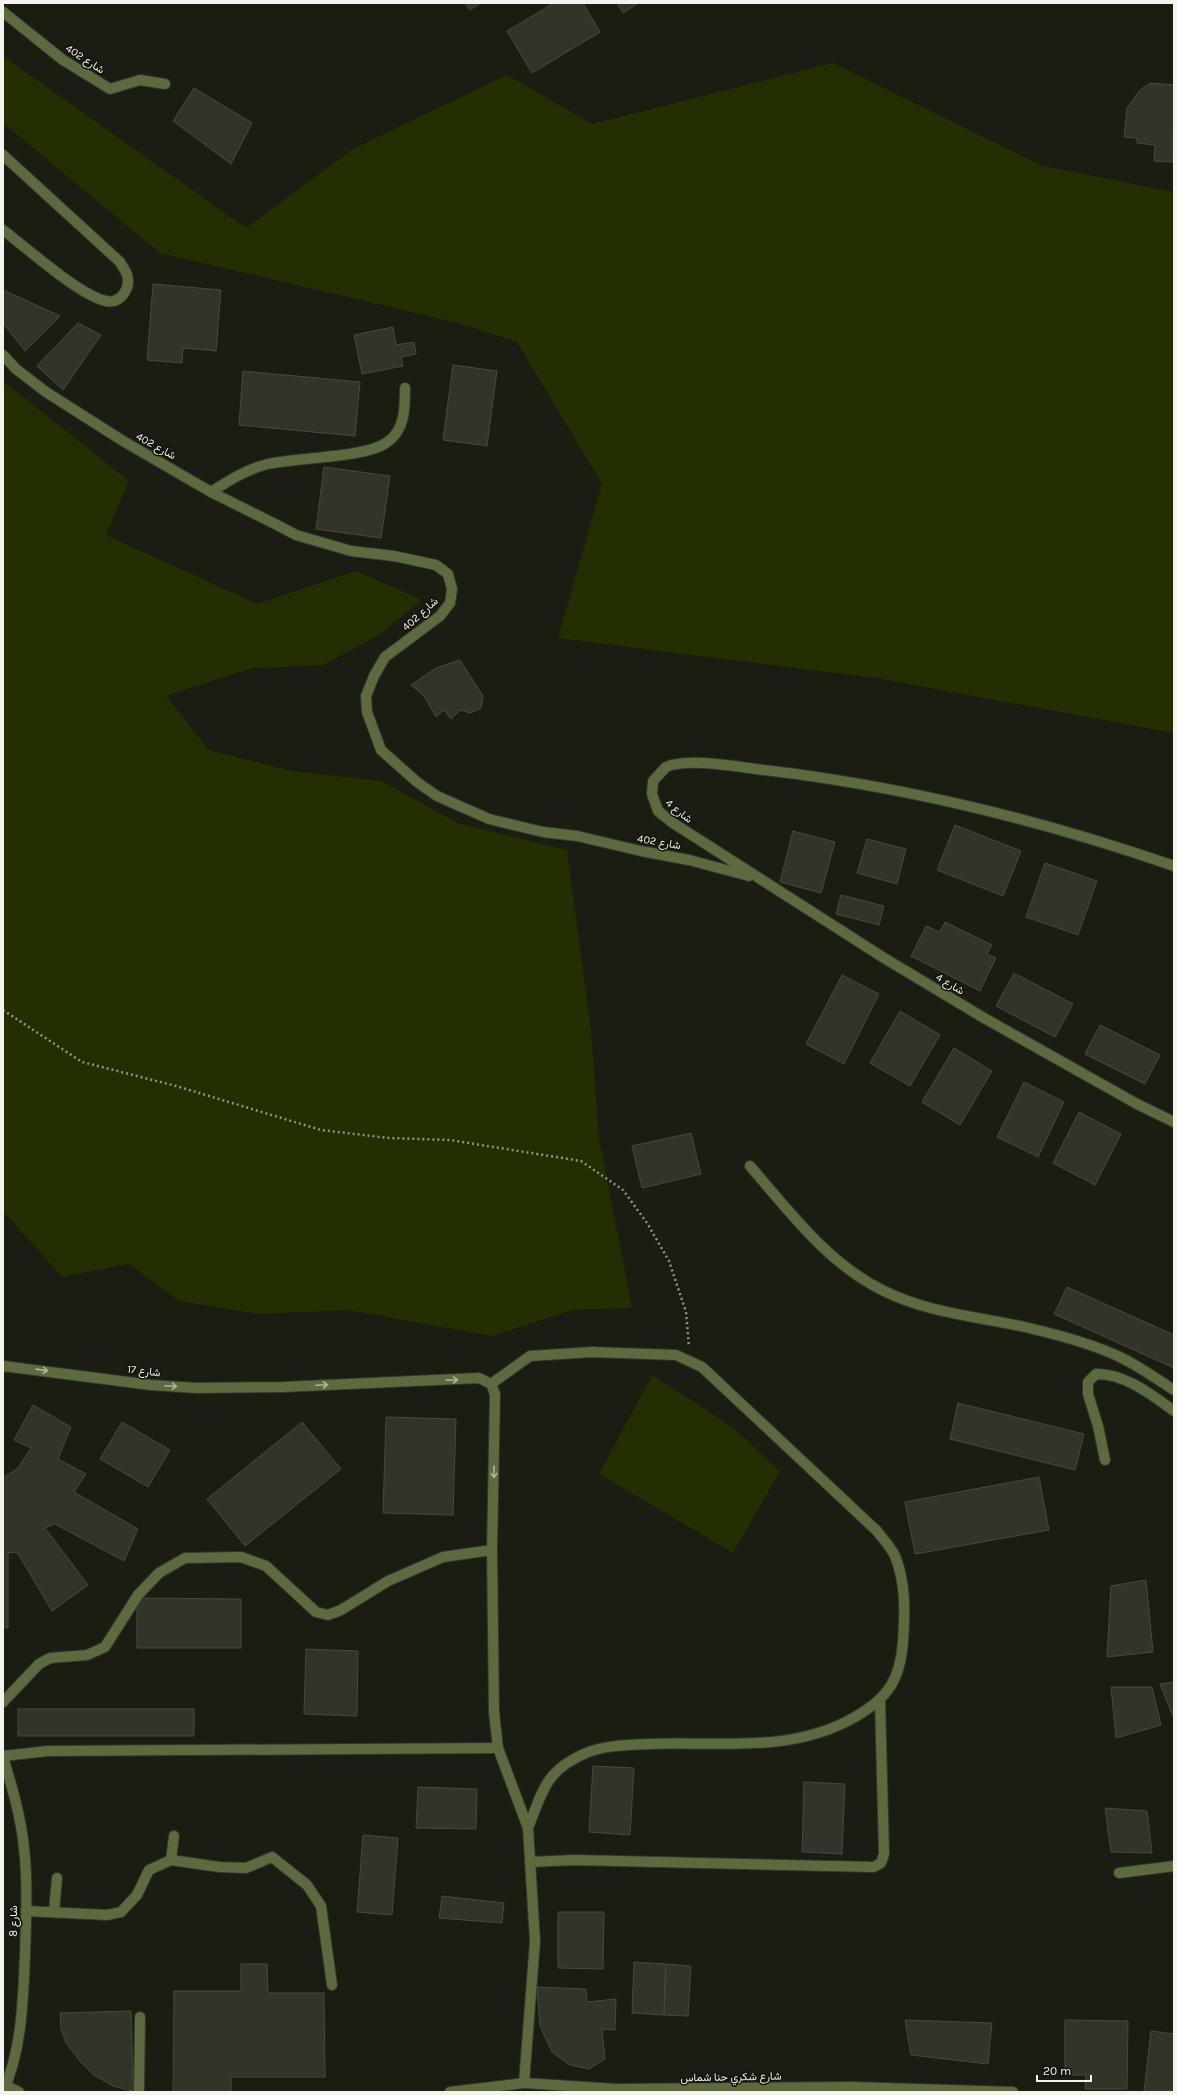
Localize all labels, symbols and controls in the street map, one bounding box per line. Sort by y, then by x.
street label: شارع 402 [63,42,107,77]
street label: شارع 402 [133,430,179,463]
street label: شارع 402 [399,594,442,634]
street label: شارع 4 [662,796,695,827]
street label: شارع 402 [636,832,682,853]
street label: شارع 4 [933,970,967,999]
street label: شارع 17 [126,1363,162,1381]
one-way arrow [35,1366,48,1374]
one-way arrow [445,1376,458,1383]
one-way arrow [315,1382,328,1389]
one-way arrow [164,1383,177,1390]
one-way arrow [490,1465,498,1478]
street label: شارع 8 [7,1905,21,1937]
scale bar [1037,2057,1091,2083]
text: 20 m [1043,2064,1071,2078]
street label: شارع شكري حنا شماس [680,2070,782,2087]

